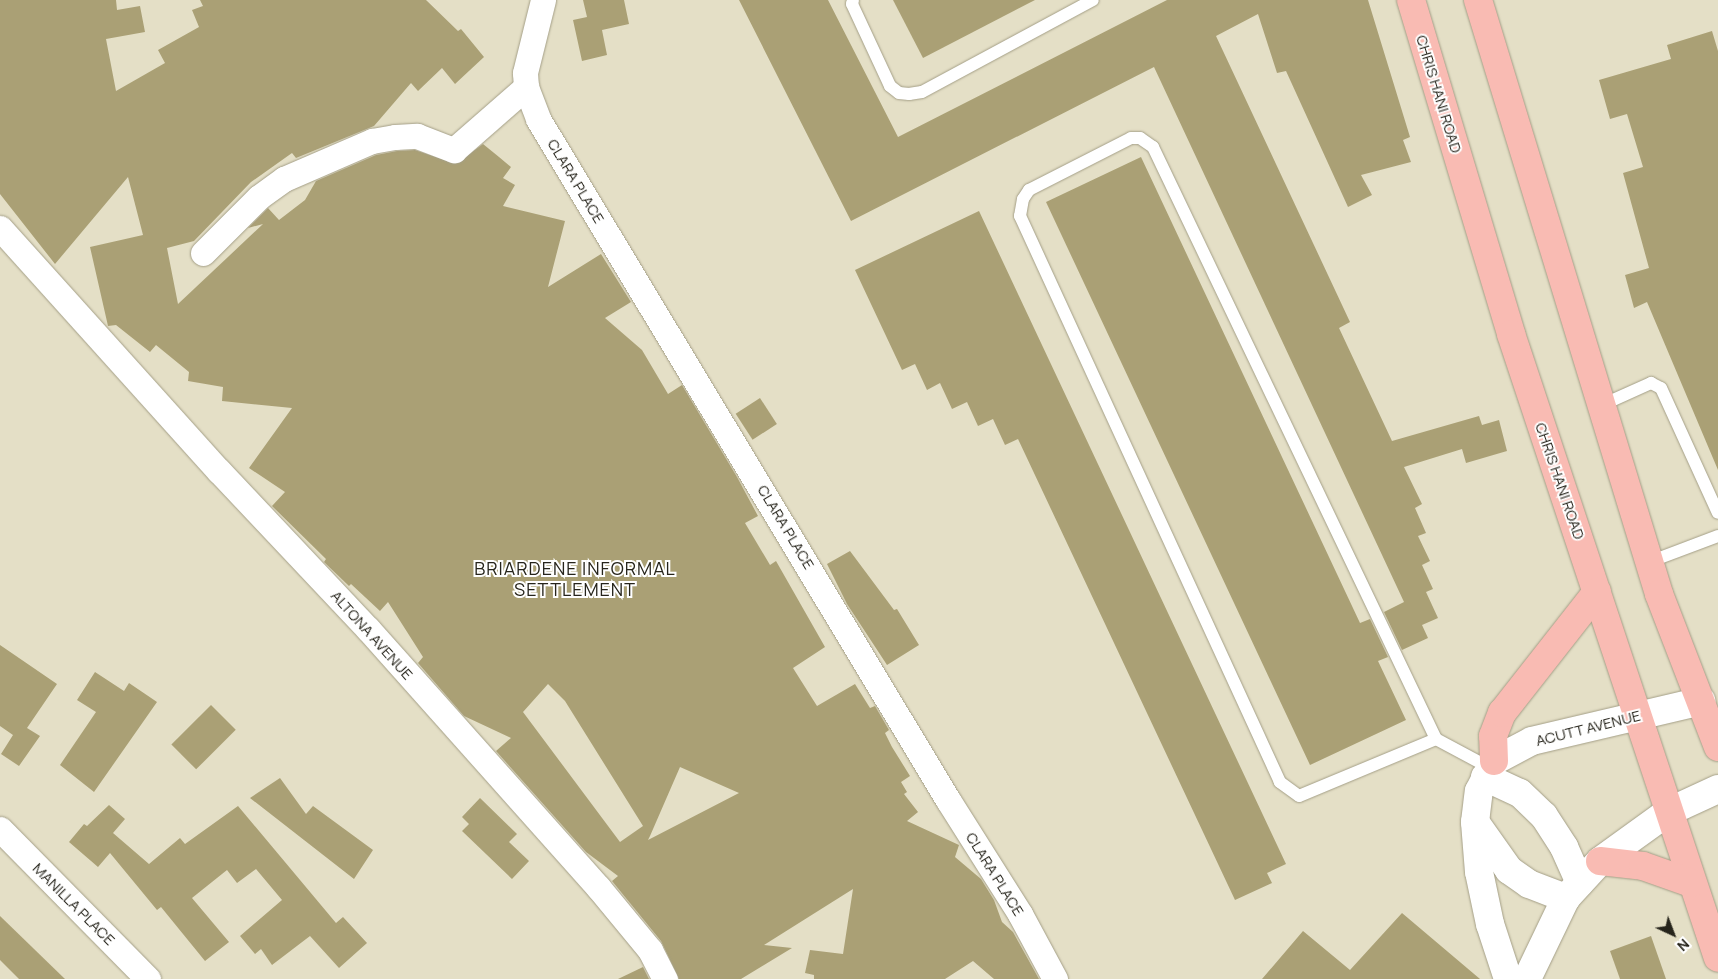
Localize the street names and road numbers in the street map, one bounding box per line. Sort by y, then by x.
street label: CHRIS HANI ROAD [1413,33,1465,155]
street label: CLARA PLACE [544,136,608,226]
street label: CHRIS HANI ROAD [1532,420,1588,542]
street label: CLARA PLACE [754,482,818,572]
street label: ALTONA AVENUE [327,587,417,683]
street label: ACUTT AVENUE [1534,706,1642,750]
street label: CLARA PLACE [962,829,1028,919]
street label: MANILLA PLACE [29,859,119,949]

